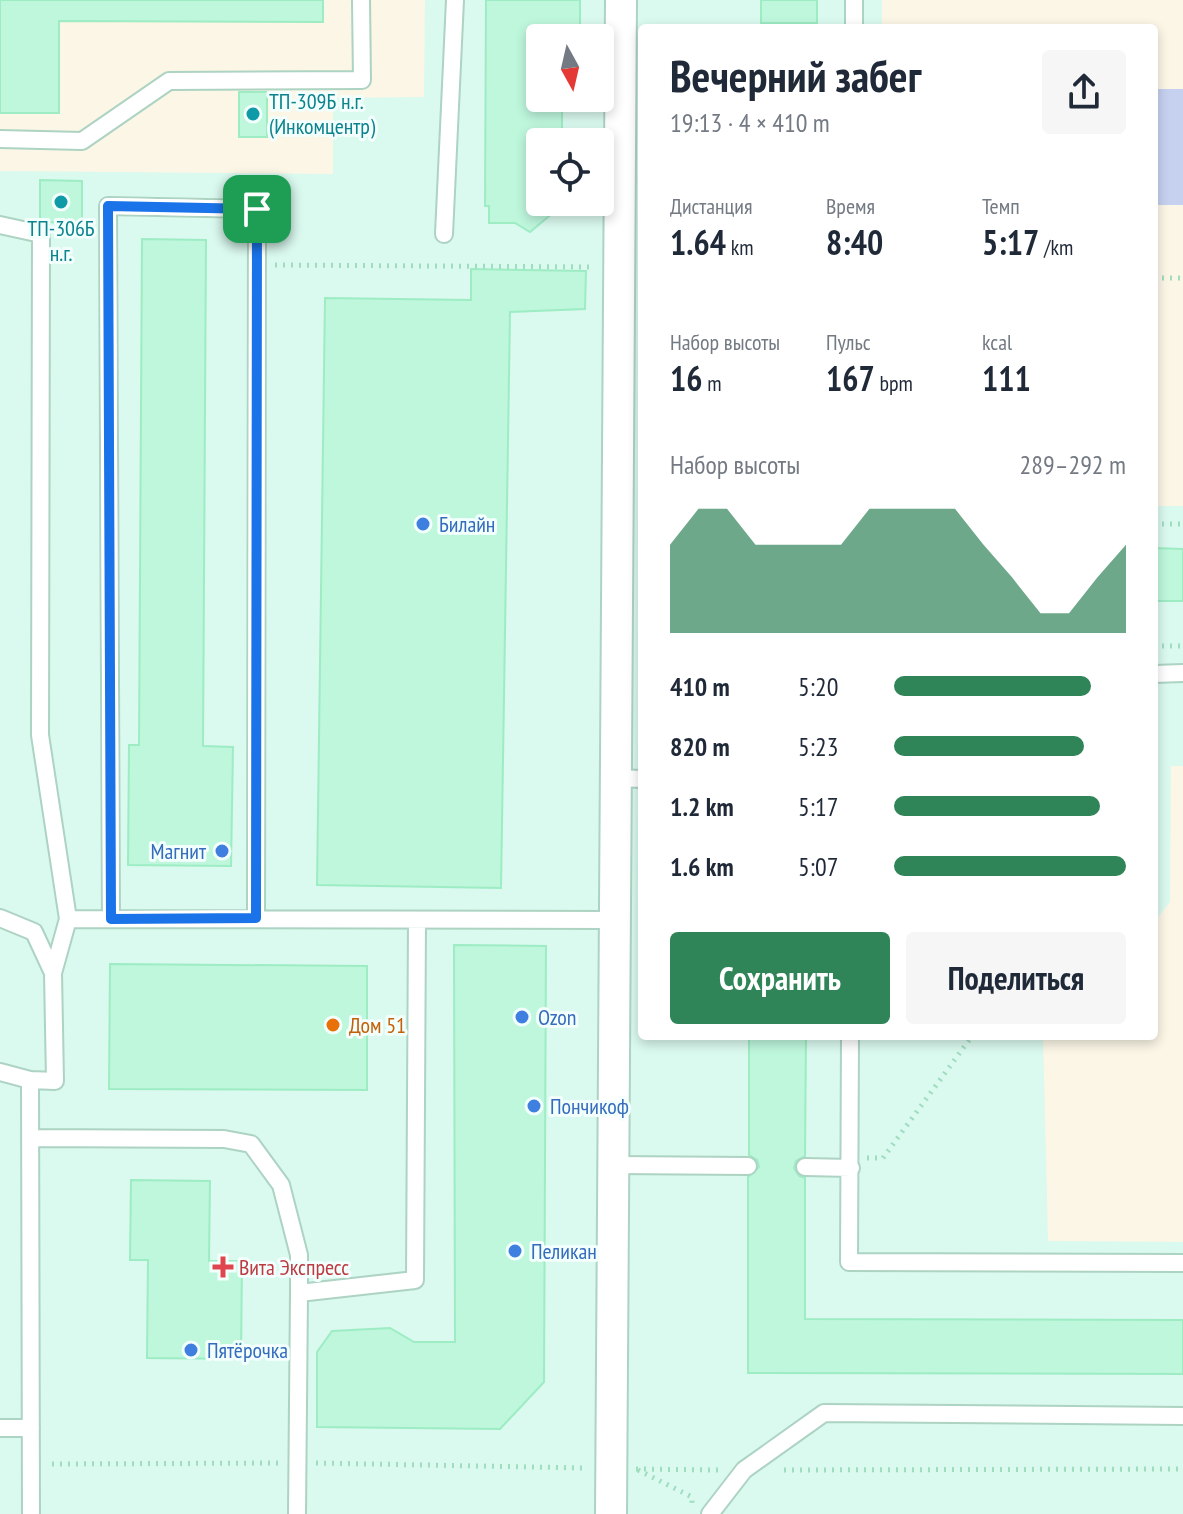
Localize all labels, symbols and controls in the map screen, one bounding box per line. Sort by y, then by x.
north arrow [526,24,614,112]
map controls [526,24,614,216]
text: Вечерний забег [670,47,921,104]
button: share [1042,50,1126,134]
place label: ТП-309Б н.г. (Инкомцентр) [269,87,376,140]
marker: ТП-309Б н.г. (Инкомцентр) [244,105,262,123]
text: 19:13 · 4 × 410 m [670,106,830,139]
button: locate [526,128,614,216]
pin [223,175,291,243]
icon: arrive [235,187,279,231]
text: Дистанция [670,192,752,220]
text: Время [826,192,875,220]
text: Темп [982,192,1020,220]
marker: ТП-306Б н.г. [52,193,70,211]
place label: ТП-306Б н.г. [27,214,95,267]
text: 1.64 [670,220,726,264]
text: 8:40 [826,220,883,264]
text: 5:17 [982,220,1039,264]
text: km [726,233,754,261]
text: /km [1039,233,1073,261]
text: Набор высоты [670,328,780,356]
text: Пульс [826,328,870,356]
text: kcal [982,328,1012,356]
text: 16 [670,356,703,400]
text: 167 [826,356,875,400]
text: 111 [982,356,1031,400]
text: m [703,369,722,397]
text: bpm [875,369,913,397]
text: Набор высоты [670,448,800,481]
text: 289–292 m [1020,448,1126,481]
place label: Билайн [439,510,495,538]
marker: Билайн [414,515,432,533]
text: 410 m [670,670,730,703]
text: 5:20 [798,670,838,703]
text: 820 m [670,730,730,763]
text: 5:23 [798,730,838,763]
text: 1.2 km [670,790,734,823]
text: 5:17 [798,790,838,823]
place label: Магнит [150,837,207,865]
marker: Магнит [213,842,231,860]
text: 1.6 km [670,850,734,883]
text: 5:07 [798,850,838,883]
button: Сохранить [670,932,890,1024]
button: Поделиться [906,932,1126,1024]
place label: Ozon [538,1003,577,1031]
marker: Ozon [513,1008,531,1026]
place label: Дом 51 [349,1011,406,1039]
marker: Дом 51 [324,1016,342,1034]
place label: Пончикоф [550,1092,629,1120]
marker: Пончикоф [525,1097,543,1115]
place label: Пеликан [531,1237,597,1265]
marker: Пеликан [506,1242,524,1260]
place label: Вита Экспресс [239,1253,349,1281]
marker: Вита Экспресс [214,1258,232,1276]
place label: Пятёрочка [207,1336,288,1364]
marker: Пятёрочка [182,1341,200,1359]

